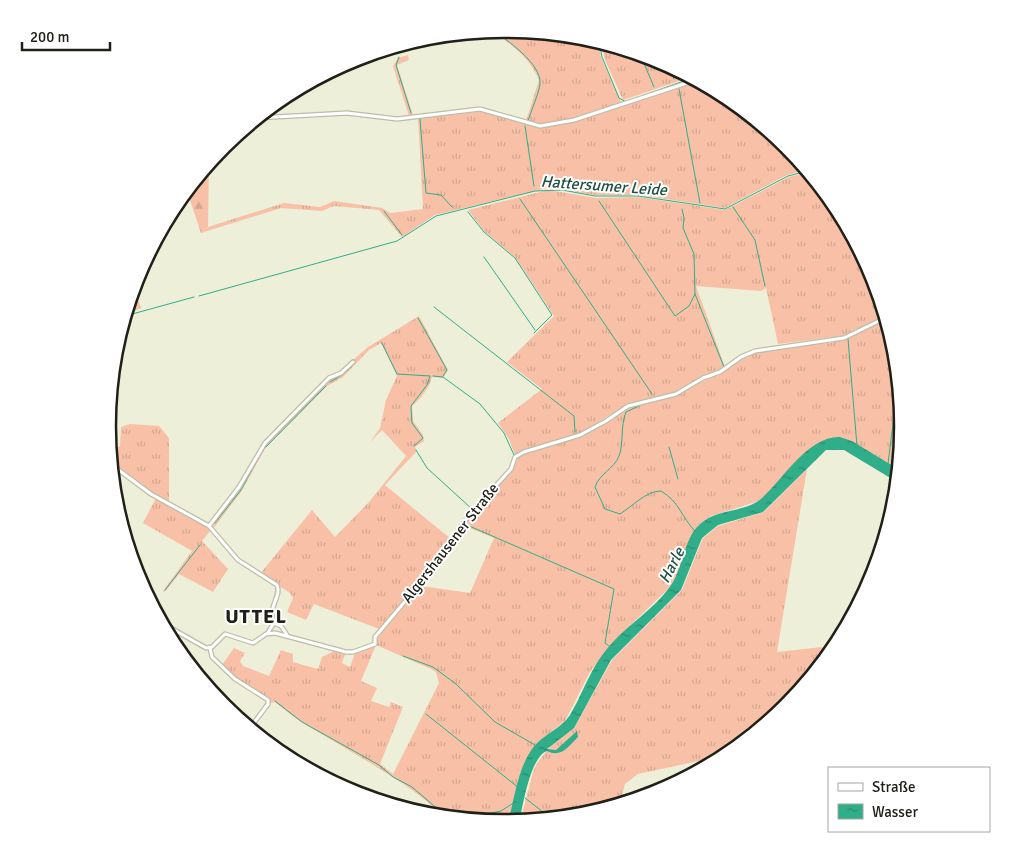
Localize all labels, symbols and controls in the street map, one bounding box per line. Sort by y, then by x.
scale bar [22,20,110,52]
text: 200 m [30,28,70,46]
water label: Hattersumer Leide [540,172,669,200]
street label: Algershausener Straße [398,480,502,606]
water label: Harle [655,543,690,587]
district label: UTTEL [225,604,287,629]
legend [828,767,990,832]
text: Straße [872,778,916,796]
text: Wasser [872,803,918,821]

